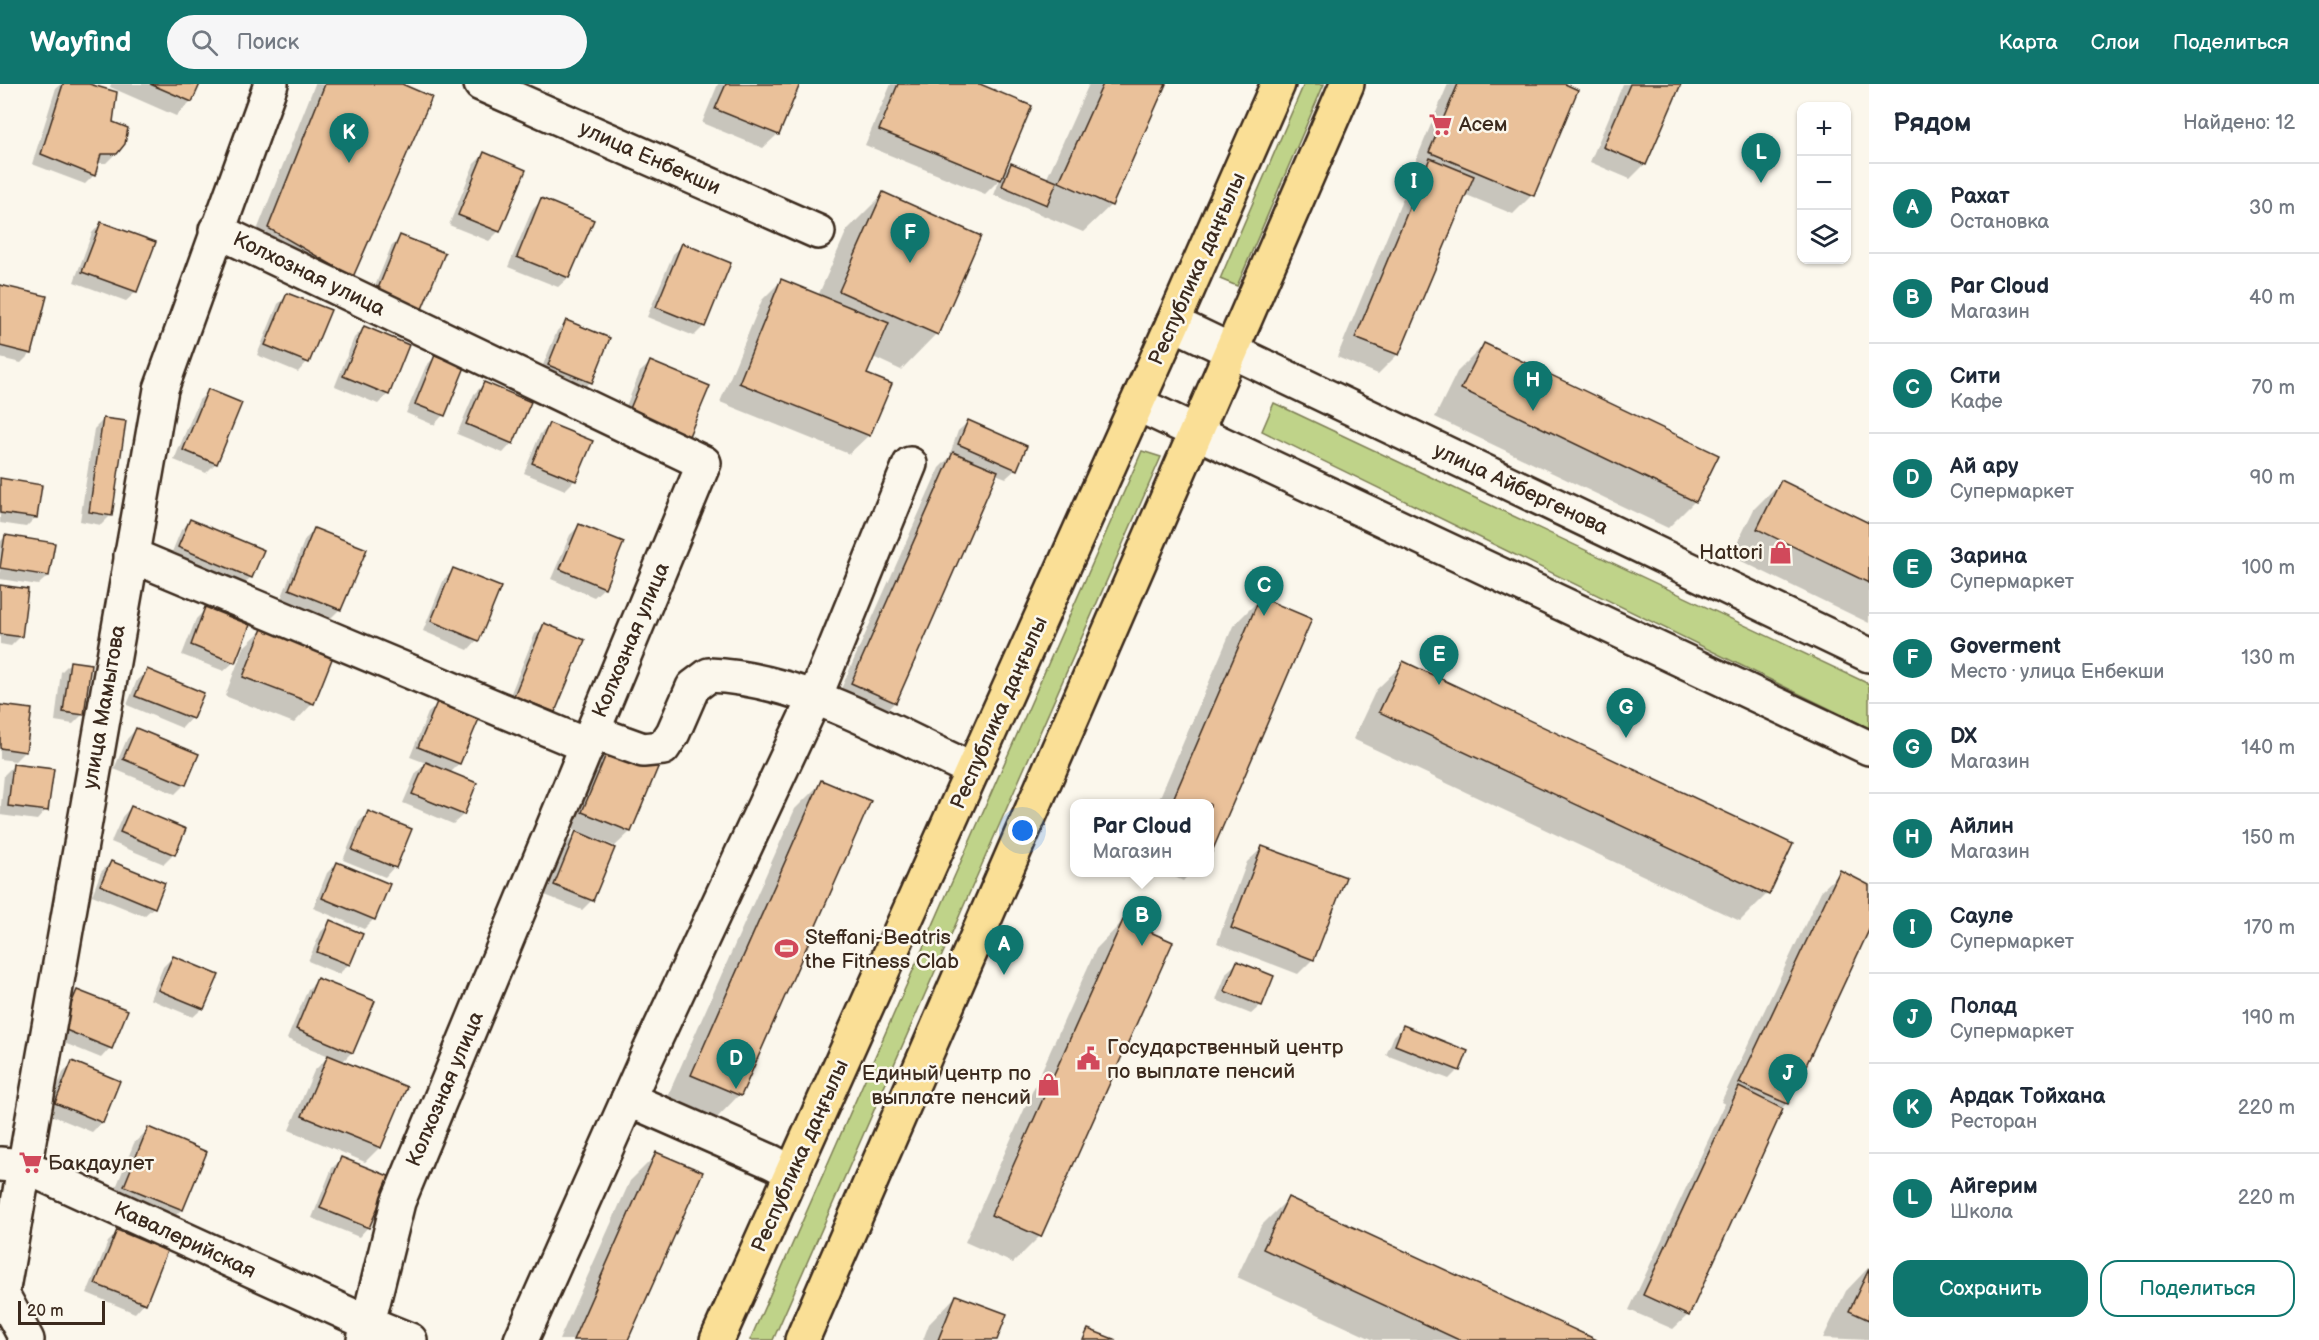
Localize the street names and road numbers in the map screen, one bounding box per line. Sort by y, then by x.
street label: улица Енбекши [576,116,724,200]
street label: Республика даңғылы [1143,169,1251,369]
street label: Колхозная улица [229,226,390,322]
street label: улица Айбергенова [1430,438,1613,541]
street label: Колхозная улица [587,558,675,721]
street label: Республика даңғылы [945,613,1053,813]
street label: улица Мамытова [77,622,131,791]
street label: Колхозная улица [401,1007,489,1170]
street label: Республика даңғылы [746,1056,854,1256]
street label: Кавалерийская [110,1196,260,1284]

